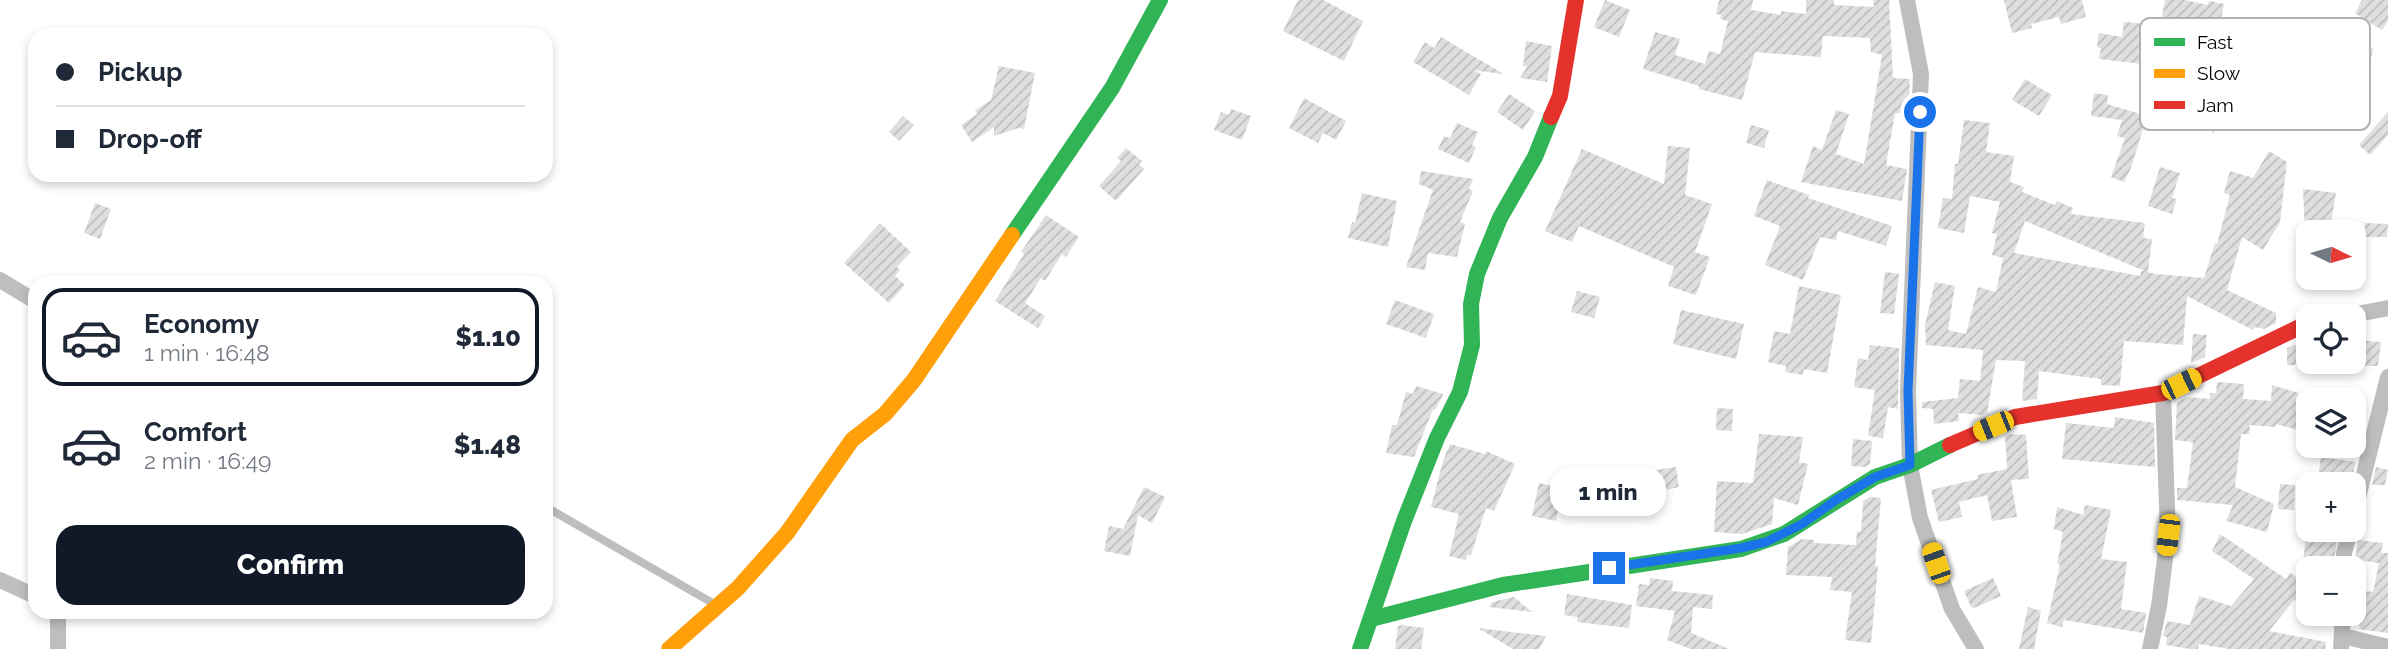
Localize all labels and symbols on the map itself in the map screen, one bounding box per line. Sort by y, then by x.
legend [2140,18,2370,130]
text: Fast [2197,31,2233,53]
text: Slow [2197,62,2241,84]
text: Jam [2197,94,2234,116]
route start [1904,96,1936,128]
north arrow [2296,220,2366,290]
car [2158,365,2205,403]
car [1970,408,2017,444]
callout: 1 min [1551,466,1667,516]
car [2156,513,2181,557]
car [1920,540,1953,586]
route end [1593,552,1625,584]

